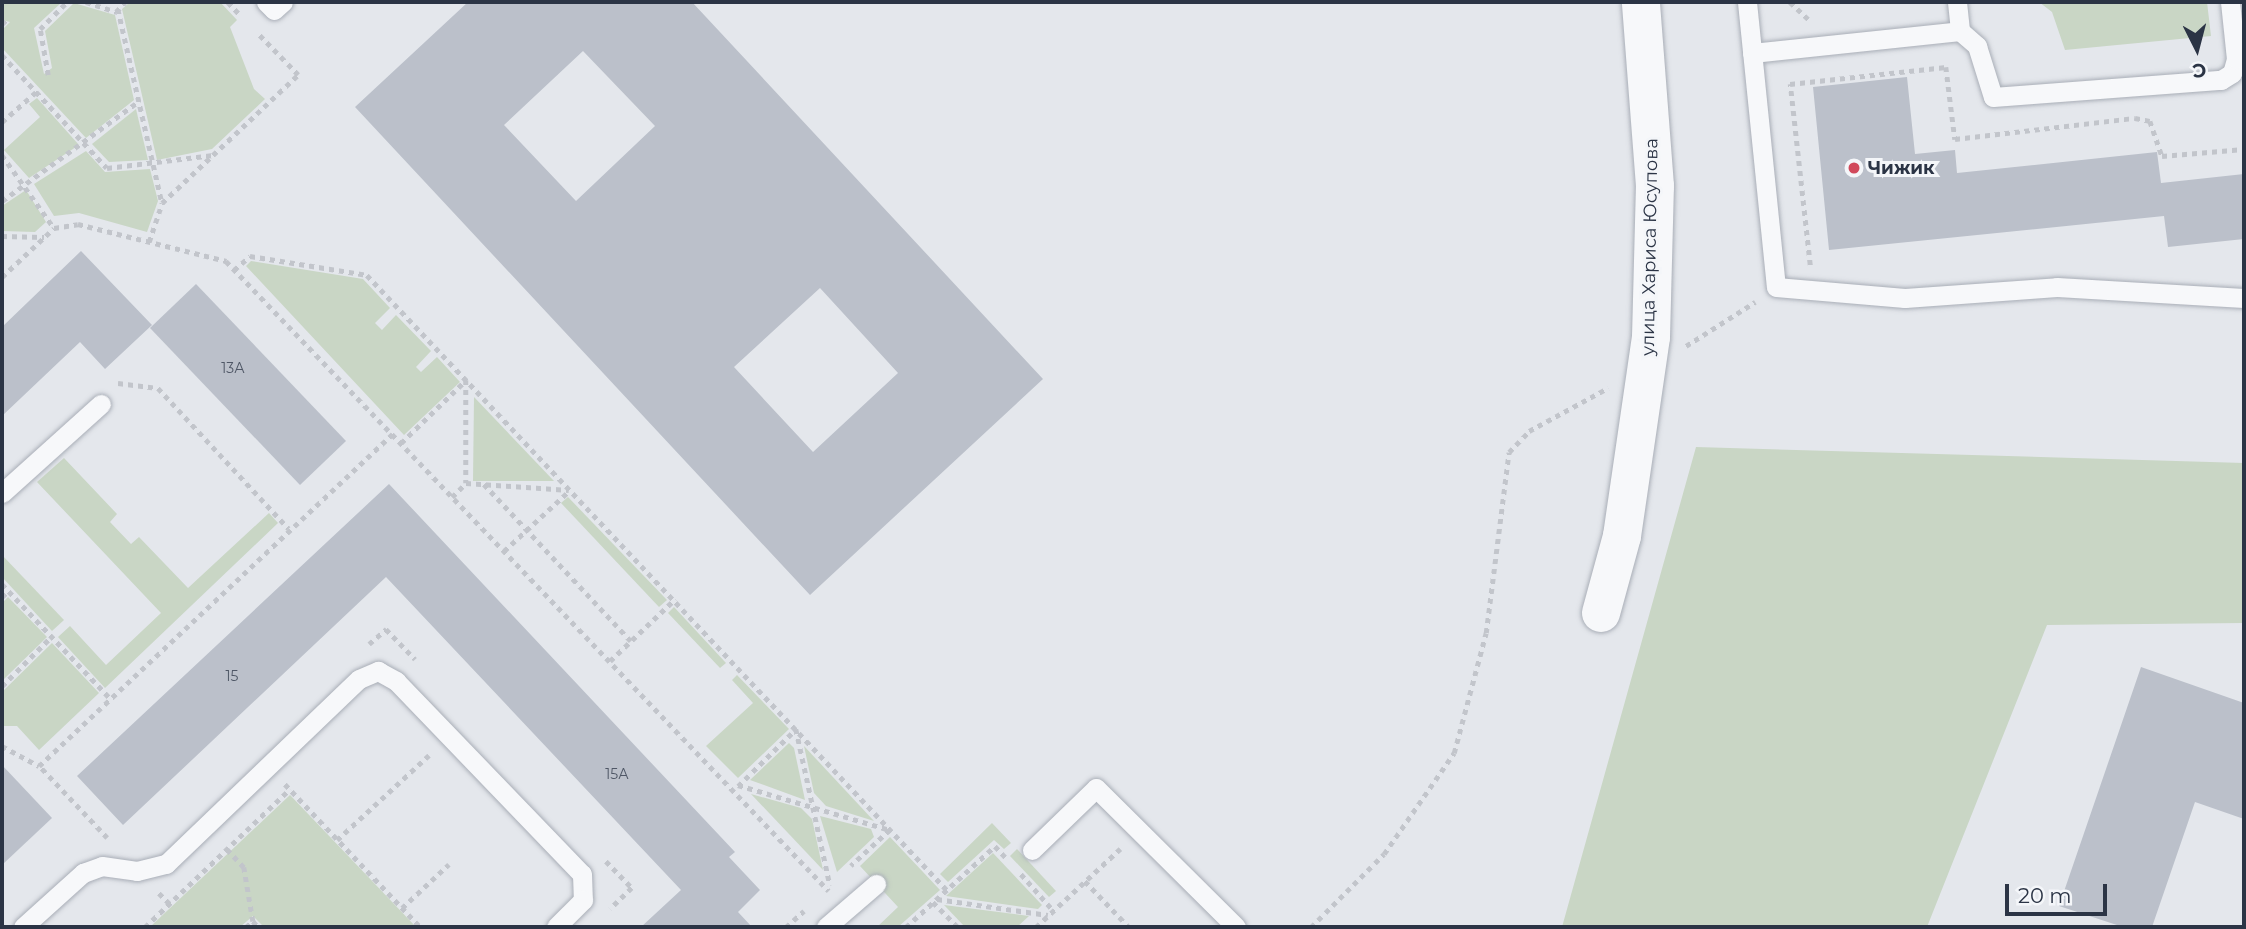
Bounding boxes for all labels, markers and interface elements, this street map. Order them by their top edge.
north arrow [2162,14,2232,84]
text: С [2191,58,2207,83]
street label: улица Хариса Юсупова [1637,138,1663,356]
place label: Чижик [1868,157,1935,179]
marker: Чижик [1846,160,1862,176]
house number: 13А [221,360,245,376]
house number: 15 [226,668,238,684]
house number: 15А [605,766,629,782]
scale bar [2008,870,2110,914]
text: 20 m [2018,883,2072,908]

